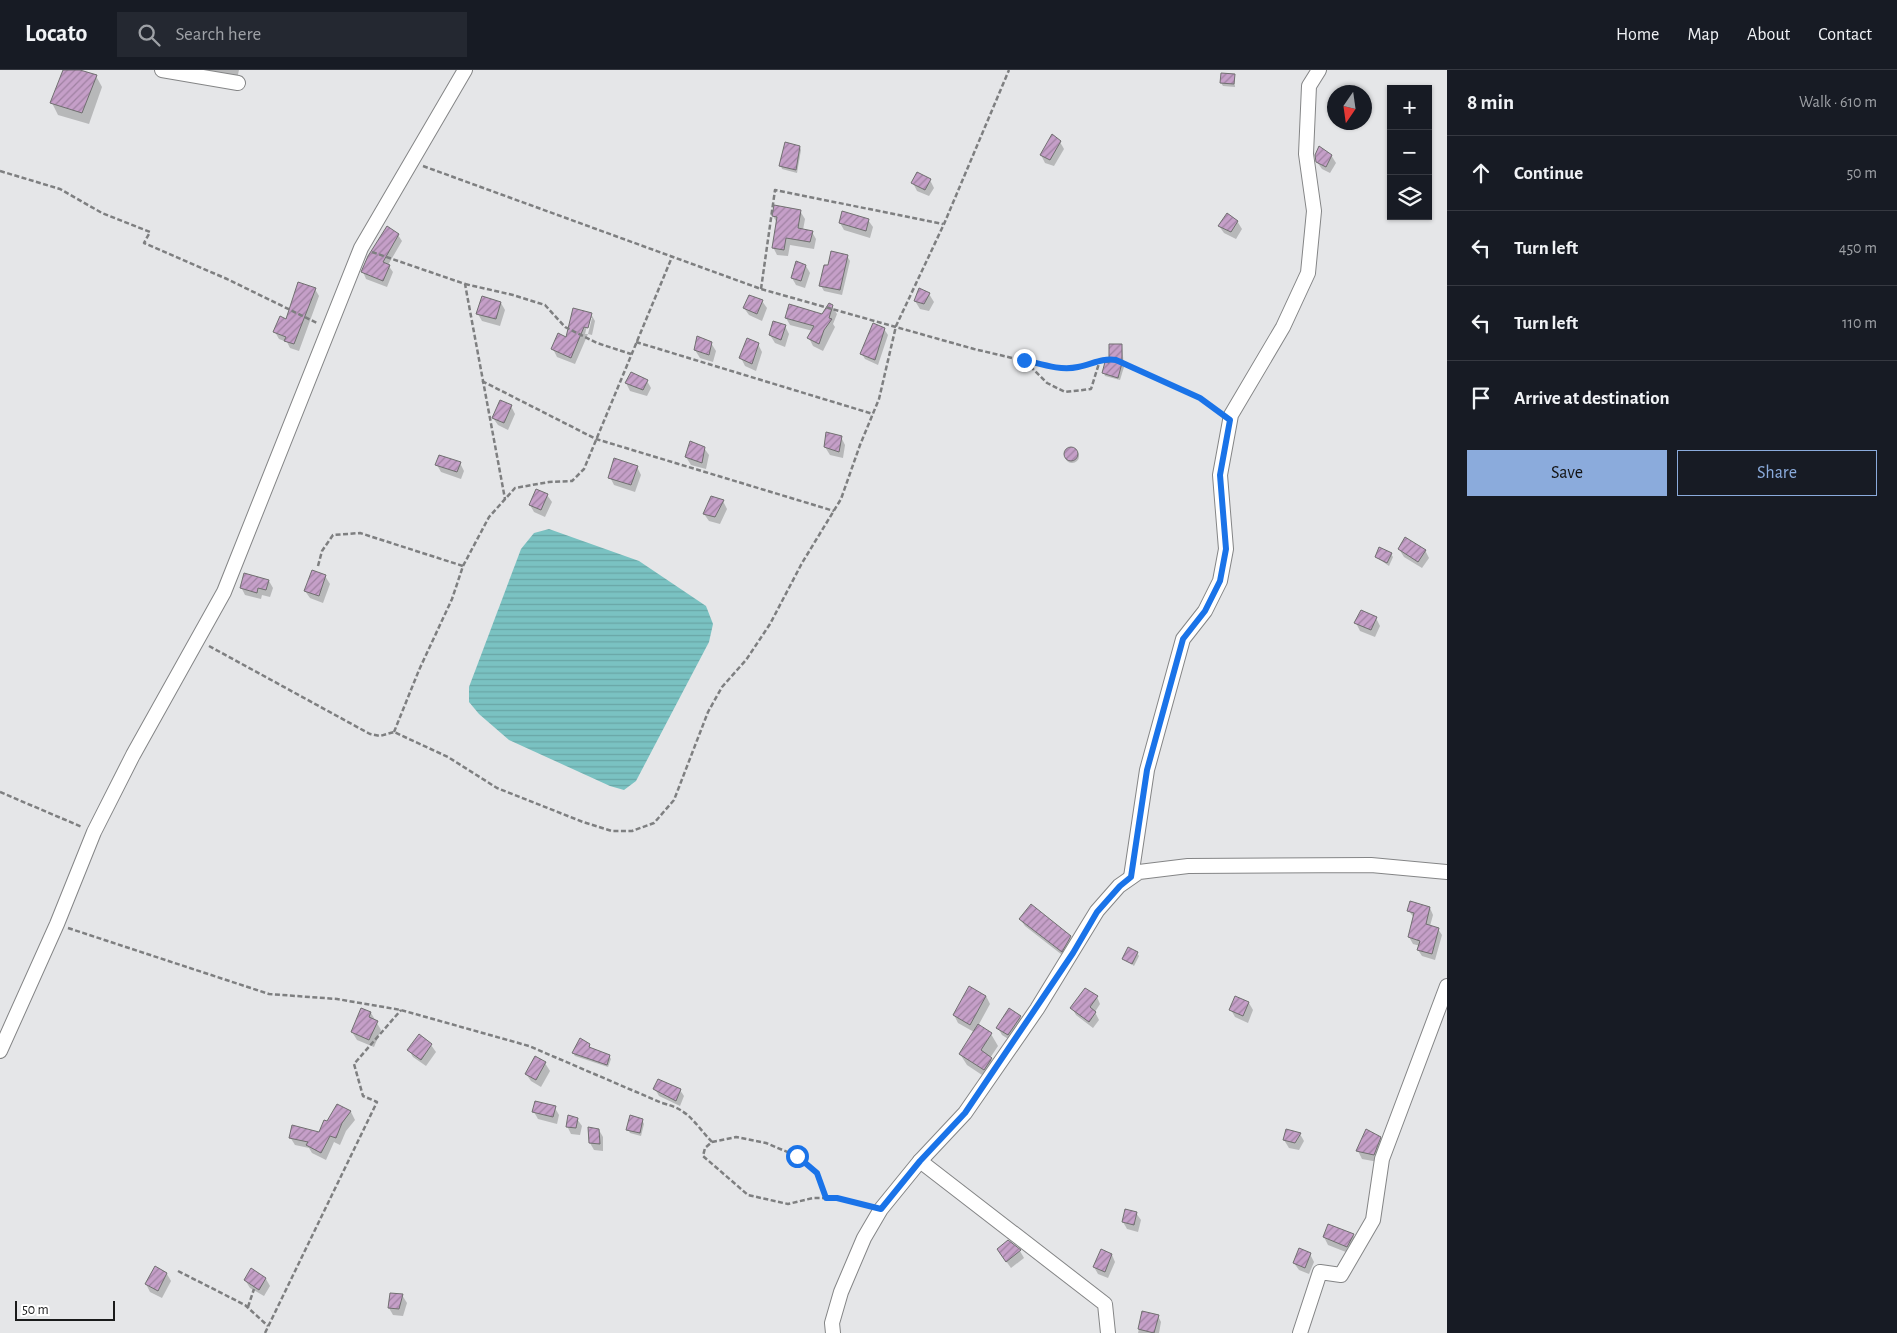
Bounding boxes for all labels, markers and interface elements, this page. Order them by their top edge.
search box [117,12,467,57]
icon: search [135,21,163,49]
text: Locato [25,22,87,46]
text: Search here [175,25,261,44]
text: Home [1616,26,1659,44]
text: Map [1687,26,1719,44]
text: About [1747,26,1790,44]
text: Contact [1818,26,1872,44]
north arrow [1327,85,1372,130]
map controls [1387,85,1432,220]
button: + [1387,85,1432,130]
text: 8 min [1467,92,1514,113]
text: Walk · 610 m [1799,94,1877,110]
button: − [1387,130,1432,175]
icon: ahead [1467,159,1495,187]
text: Continue [1514,164,1583,183]
text: 50 m [1846,165,1877,181]
button: layers [1387,175,1432,220]
icon: left [1467,234,1495,262]
text: Turn left [1514,239,1578,258]
text: 450 m [1839,240,1877,256]
icon: left [1467,309,1495,337]
text: Turn left [1514,314,1578,333]
text: 110 m [1842,315,1877,331]
route end [1013,349,1036,372]
icon: arrive [1467,384,1495,412]
text: Arrive at destination [1514,389,1670,408]
button: Save [1467,450,1667,496]
button: Share [1677,450,1877,496]
route start [786,1145,809,1168]
scale bar [15,1298,115,1321]
text: 50 m [22,1303,49,1317]

